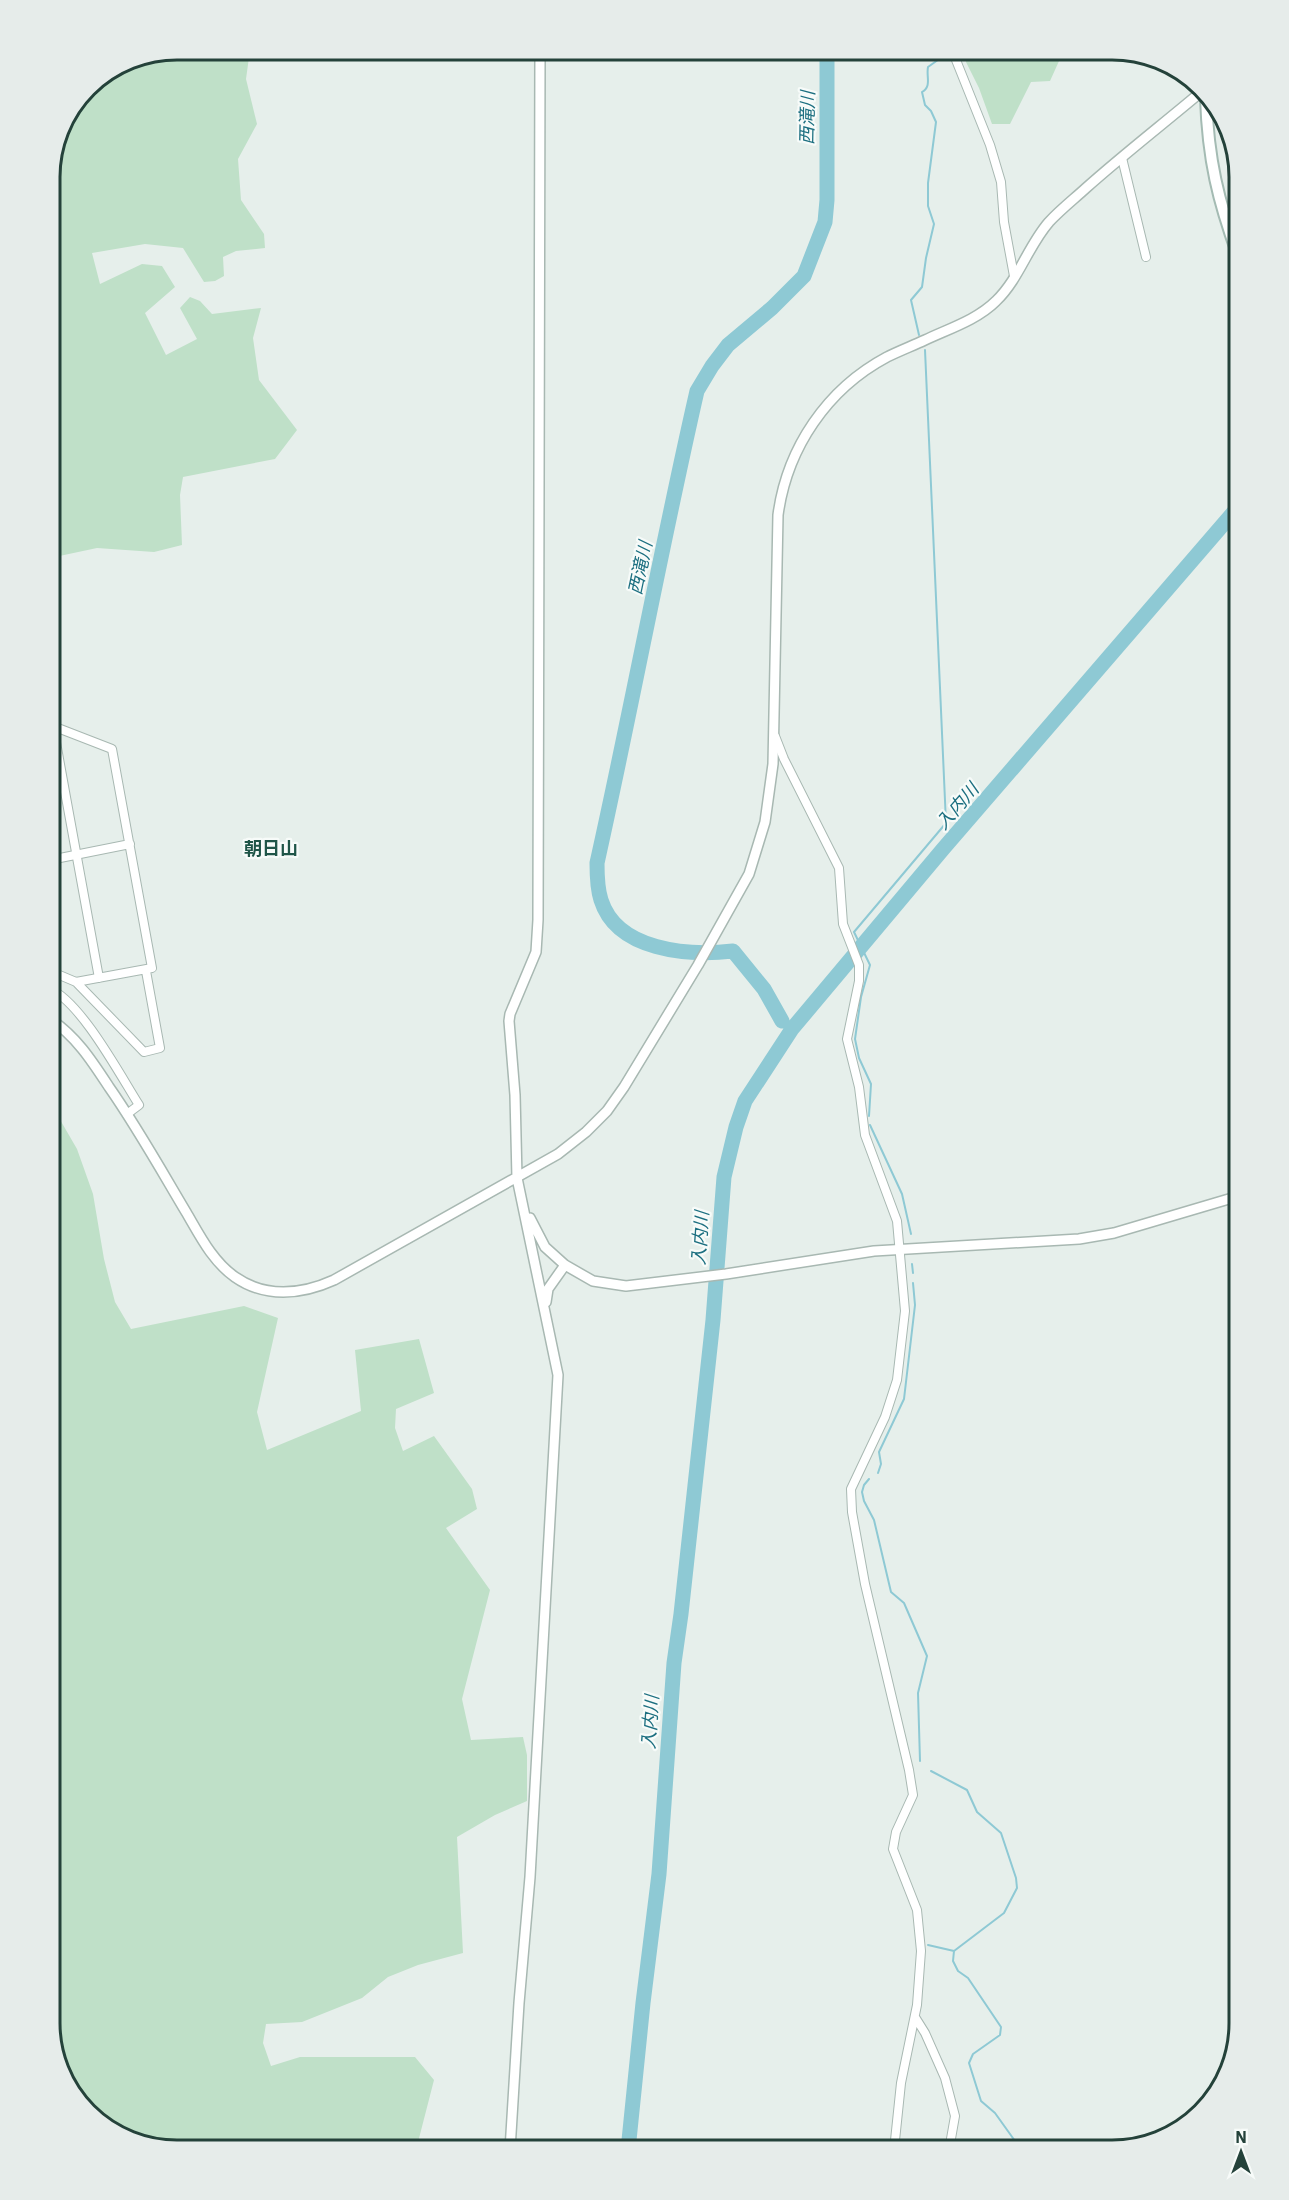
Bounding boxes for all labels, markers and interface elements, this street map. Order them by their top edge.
water label: 西滝川 [795,89,819,145]
water label: 西滝川 [623,537,657,597]
water label: 入内川 [931,777,985,834]
district label: 朝日山 [244,837,298,860]
water label: 入内川 [687,1208,713,1266]
water label: 入内川 [637,1692,663,1750]
north arrow [1211,2122,1271,2182]
text: N [1235,2127,1247,2147]

